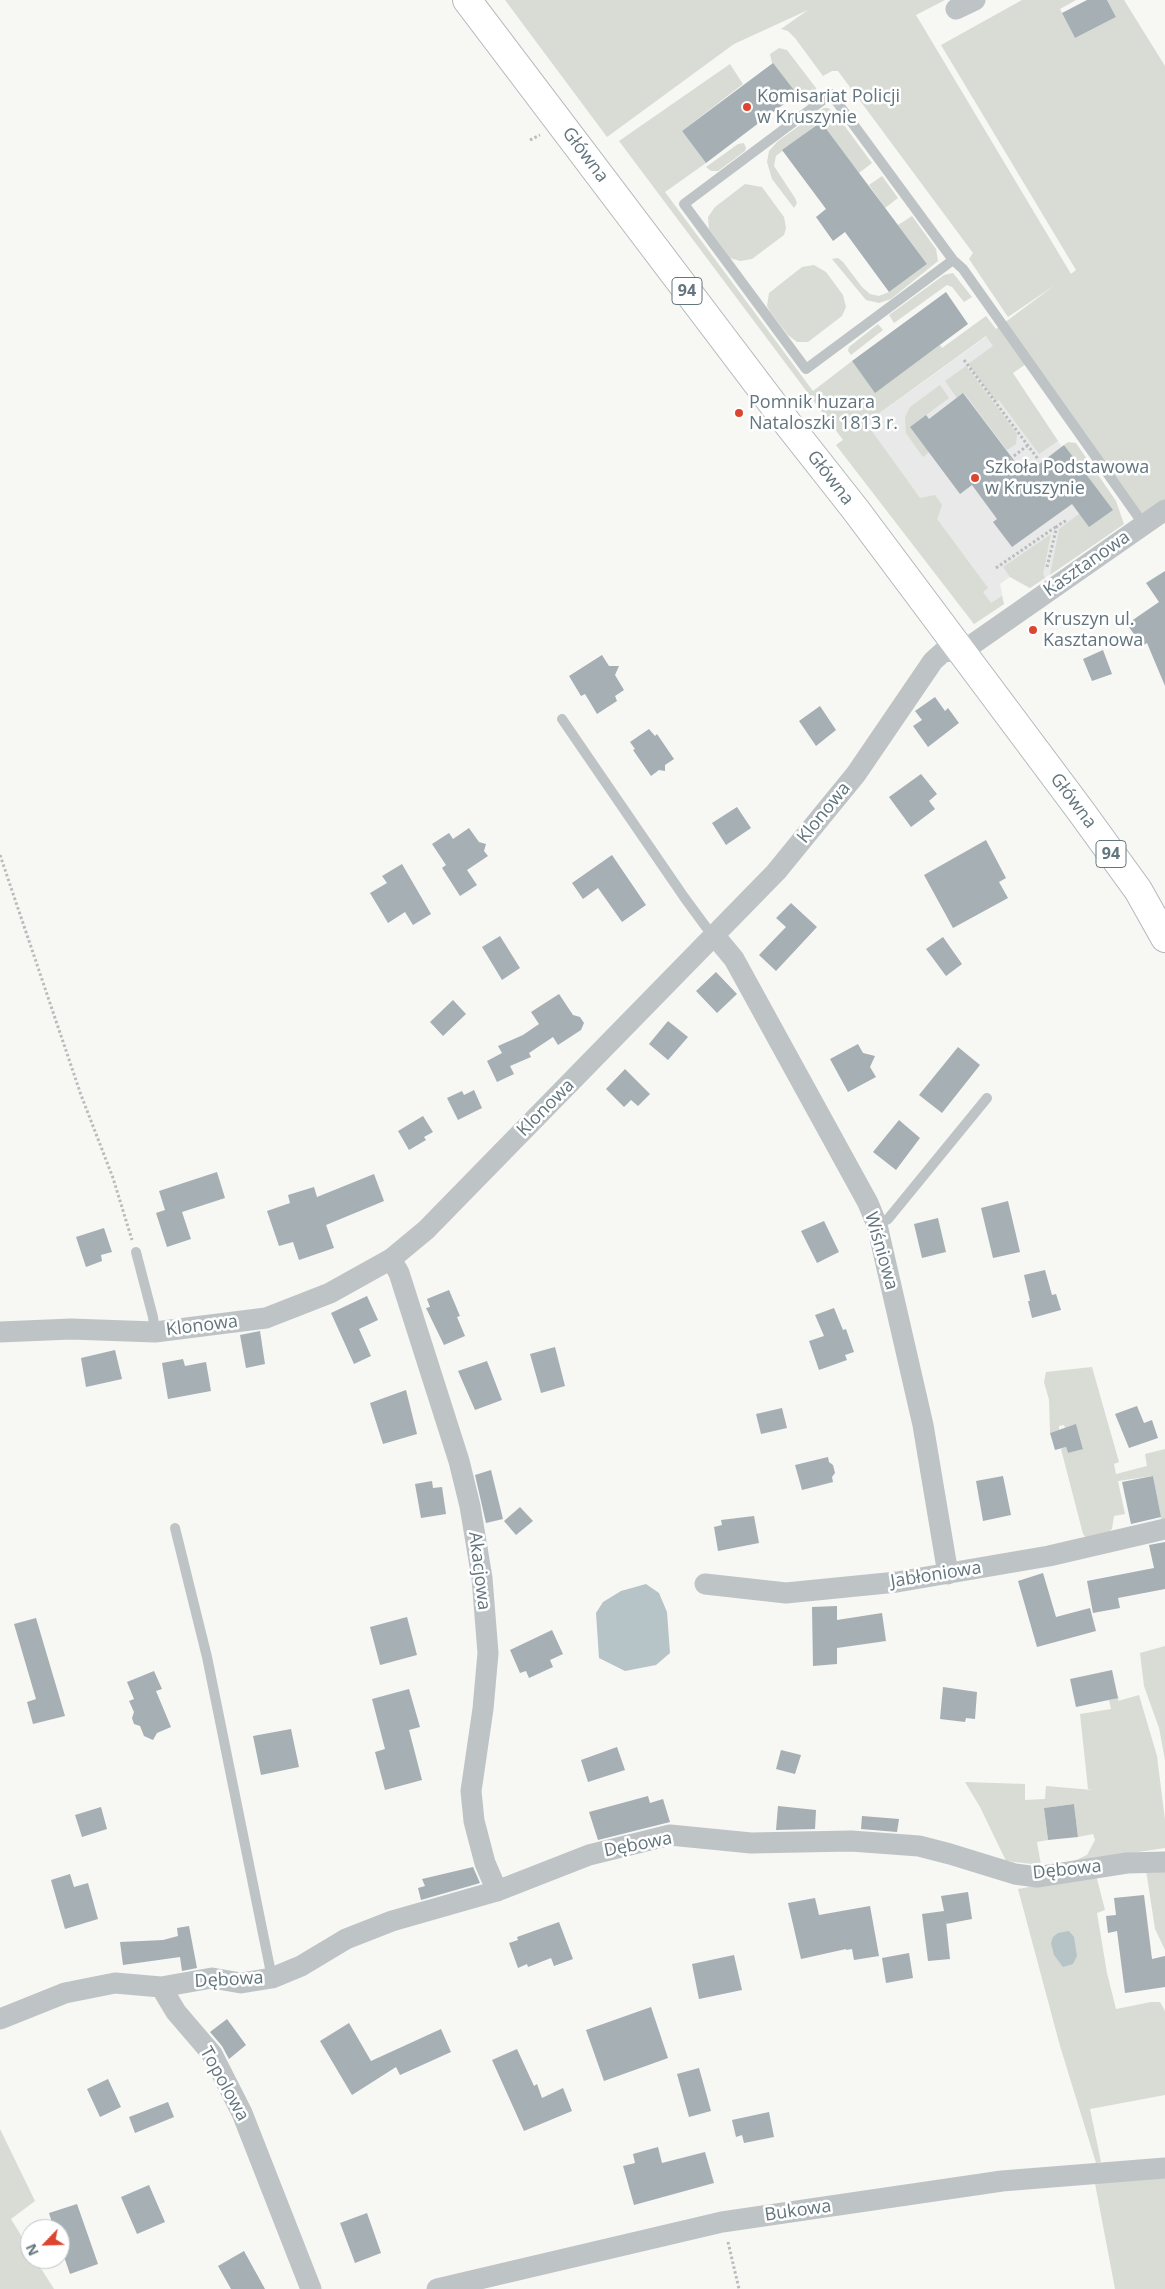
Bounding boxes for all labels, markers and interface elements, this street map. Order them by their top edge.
place label: Komisariat Policji w Kruszynie [757,86,900,128]
marker: Komisariat Policji w Kruszynie [741,101,753,113]
street label: Główna [557,123,613,187]
road number: 94 [672,278,702,304]
place label: Pomnik huzara Nataloszki 1813 r. [749,392,898,434]
marker: Pomnik huzara Nataloszki 1813 r. [733,407,745,419]
street label: Główna [802,446,858,510]
place label: Szkoła Podstawowa w Kruszynie [985,457,1149,499]
marker: Szkoła Podstawowa w Kruszynie [969,472,981,484]
street label: Kasztanowa [1040,526,1134,602]
place label: Kruszyn ul. Kasztanowa [1043,609,1143,652]
marker: Kruszyn ul. Kasztanowa [1027,624,1039,636]
street label: Główna [1045,769,1101,833]
street label: Klonowa [793,778,855,848]
road number: 94 [1096,841,1126,868]
street label: Klonowa [513,1075,579,1141]
street label: Wiśniowa [860,1210,902,1292]
street label: Klonowa [165,1311,239,1341]
street label: Akacjowa [463,1531,495,1611]
street label: Jabłoniowa [889,1557,983,1593]
street label: Dębowa [602,1828,674,1862]
street label: Dębowa [1032,1856,1102,1884]
street label: Dębowa [194,1967,264,1993]
street label: Topolowa [195,2043,253,2125]
street label: Bukowa [763,2196,833,2226]
north arrow [20,2219,70,2269]
text: N [21,2241,43,2259]

